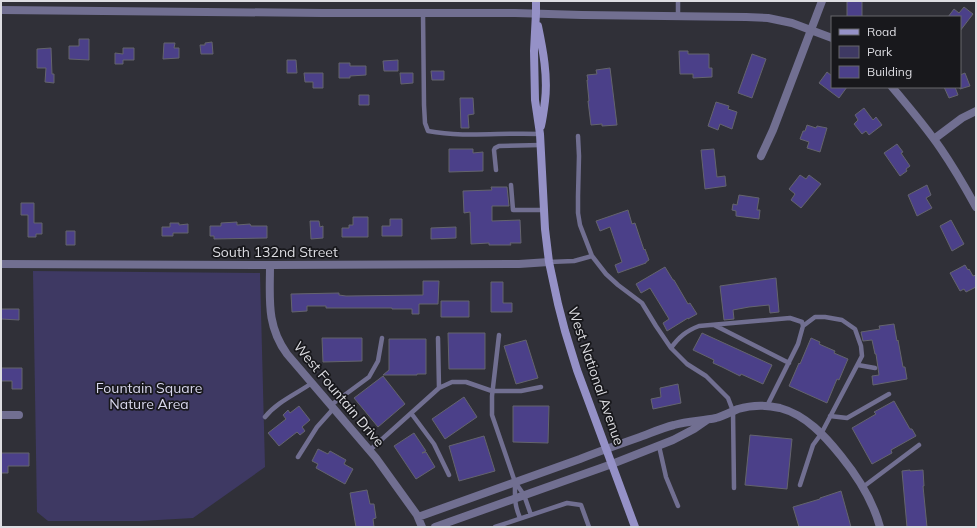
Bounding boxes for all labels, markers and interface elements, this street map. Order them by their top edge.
legend [831,16,961,88]
text: Road [867,24,896,39]
text: Park [867,44,893,59]
text: Building [867,64,912,79]
street label: South 132nd Street [212,243,338,261]
street label: West National Avenue [564,304,628,448]
street label: West Fountain Drive [290,338,388,450]
park label: Fountain Square Nature Area [96,379,202,413]

